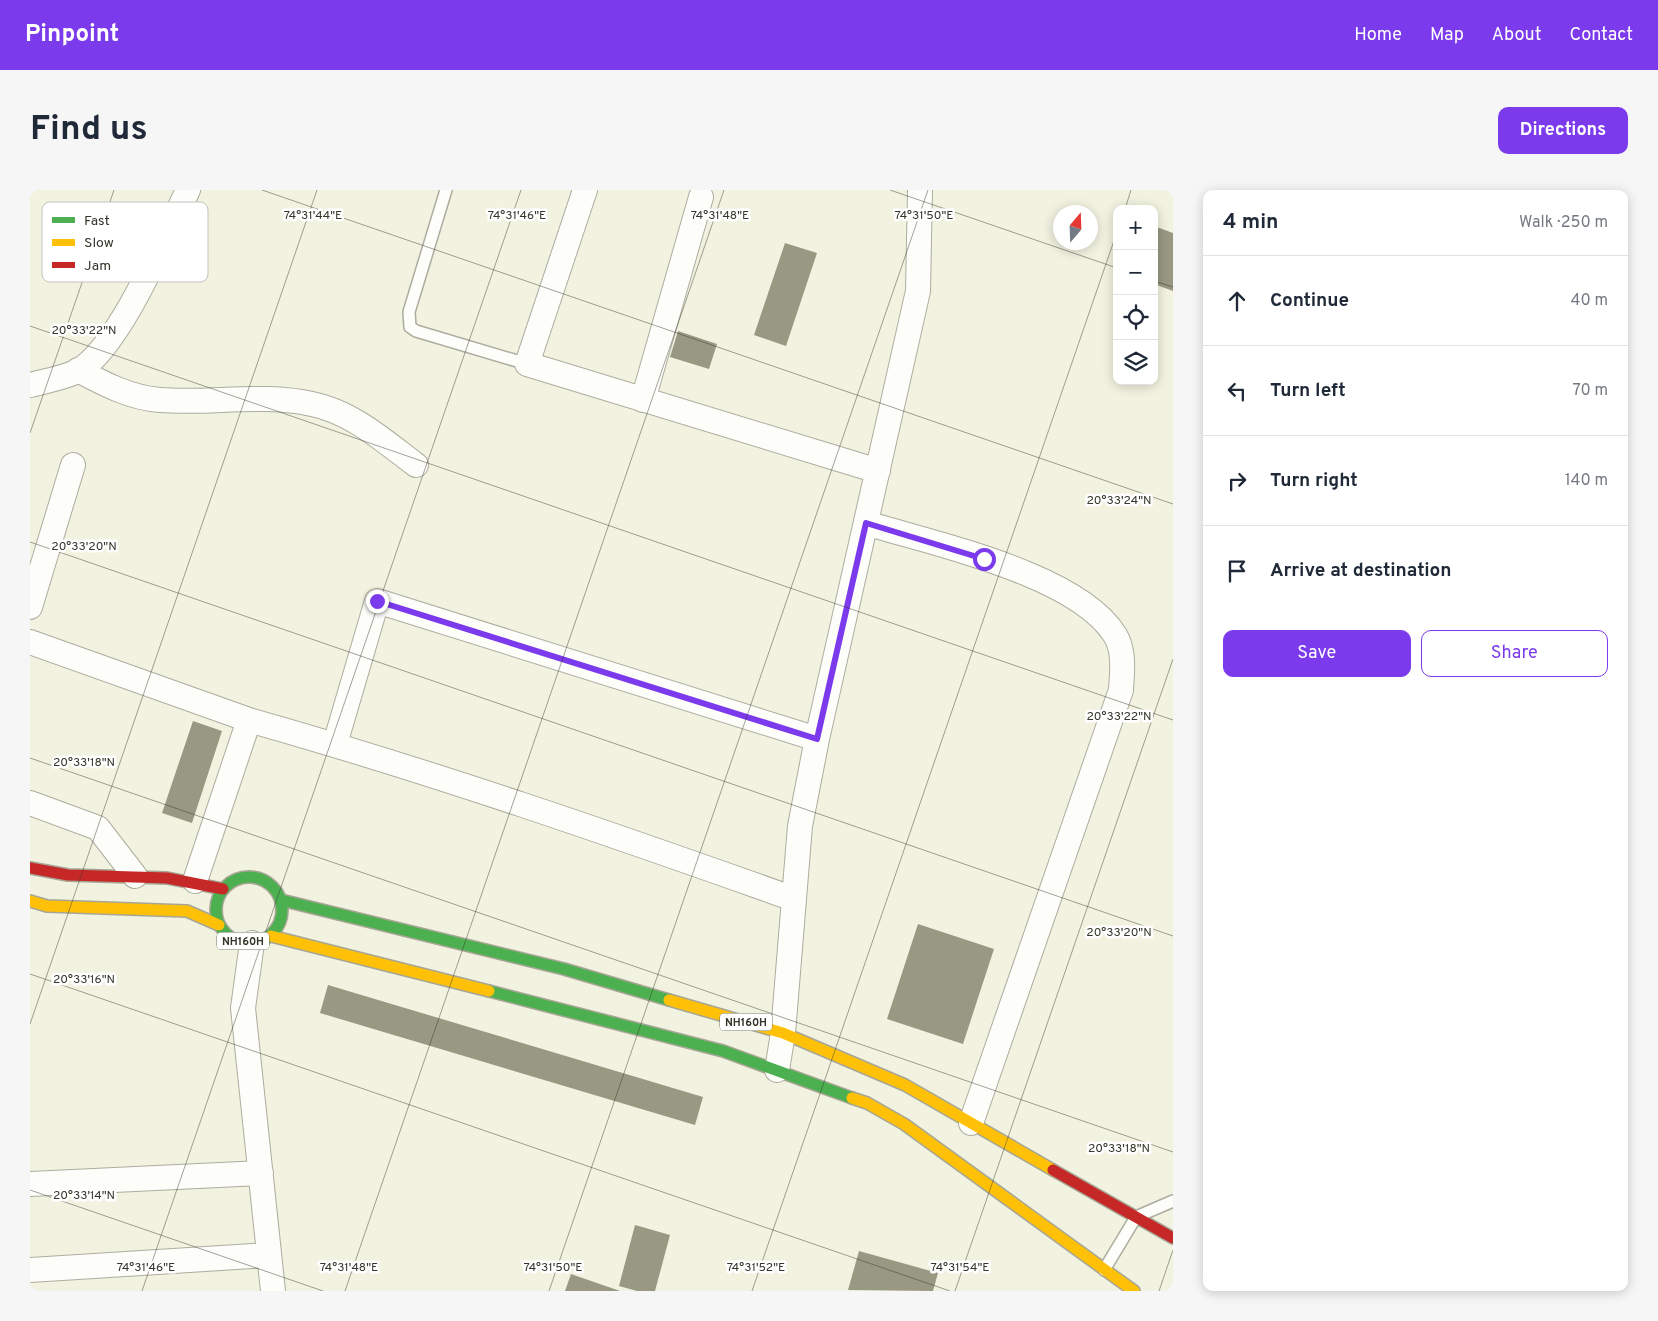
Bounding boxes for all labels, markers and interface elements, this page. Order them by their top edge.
text: Pinpoint [25,20,119,50]
text: Home [1354,24,1402,47]
text: Map [1430,24,1464,47]
text: About [1492,24,1541,47]
text: Contact [1569,24,1633,47]
button: Directions [1498,107,1628,154]
text: Find us [30,108,148,152]
legend [42,202,208,282]
north arrow [1053,205,1098,250]
map controls [1113,205,1158,385]
button: + [1113,205,1158,250]
text: 74°31'44"E [284,208,342,224]
text: 74°31'46"E [488,208,546,224]
text: 74°31'48"E [691,208,749,224]
text: 74°31'50"E [895,208,953,224]
text: 4 min [1223,209,1279,236]
text: Fast [84,213,110,230]
text: Walk · 250 m [1519,213,1608,233]
text: Slow [84,235,114,252]
button: − [1113,250,1158,295]
text: Jam [84,258,111,275]
icon: ahead [1223,287,1251,315]
text: Continue [1270,289,1349,313]
text: 40 m [1570,291,1608,311]
button: locate [1113,295,1158,340]
text: 20°33'22"N [52,323,117,339]
button: layers [1113,340,1158,385]
icon: left [1223,377,1251,405]
text: Turn left [1270,379,1346,403]
text: 70 m [1573,381,1608,401]
icon: right [1223,467,1251,495]
text: Turn right [1270,469,1358,493]
text: 140 m [1565,471,1608,491]
text: 20°33'24"N [1087,493,1151,509]
text: 20°33'20"N [51,539,117,555]
route start [973,548,996,571]
icon: arrive [1223,557,1251,585]
text: Arrive at destination [1270,559,1451,583]
route end [366,590,389,613]
button: Save [1223,630,1411,677]
button: Share [1421,630,1608,677]
text: 20°33'22"N [1087,709,1152,725]
text: 20°33'18"N [53,755,115,771]
text: 20°33'20"N [1086,925,1152,941]
road number: NH160H [217,932,269,949]
text: 20°33'16"N [53,972,115,988]
road number: NH160H [720,1014,772,1030]
text: 20°33'18"N [1088,1141,1150,1157]
text: 20°33'14"N [53,1188,115,1204]
text: 74°31'46"E [117,1260,175,1276]
text: 74°31'48"E [320,1260,378,1276]
text: 74°31'50"E [524,1260,582,1276]
text: 74°31'52"E [727,1260,785,1276]
text: 74°31'54"E [931,1260,989,1276]

